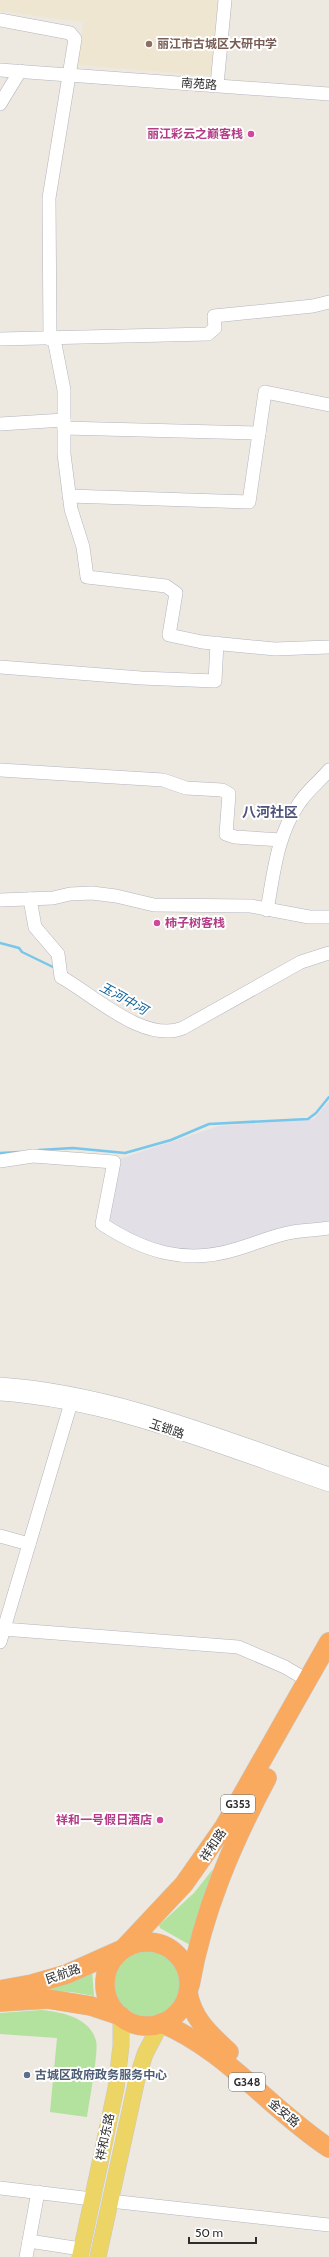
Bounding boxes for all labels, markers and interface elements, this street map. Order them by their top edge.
place label: 丽江市古城区大研中学 [157,36,277,51]
marker: 丽江市古城区大研中学 [144,39,154,49]
street label: 南苑路 [181,75,218,92]
place label: 丽江彩云之巅客栈 [147,126,243,141]
marker: 丽江彩云之巅客栈 [246,129,256,139]
district label: 八河社区 [242,803,298,821]
place label: 柿子树客栈 [165,915,225,930]
marker: 柿子树客栈 [152,918,162,928]
water label: 玉河中河 [97,978,153,1019]
street label: 玉锁路 [148,1416,187,1441]
road number: G353 [221,1795,255,1813]
place label: 祥和一号假日酒店 [56,1812,152,1827]
marker: 祥和一号假日酒店 [155,1815,165,1825]
street label: 祥和路 [196,1826,229,1864]
street label: 民航路 [43,1961,82,1986]
place label: 古城区政府政务服务中心 [35,2067,167,2082]
marker: 古城区政府政务服务中心 [22,2070,32,2080]
road number: G348 [229,2073,265,2091]
street label: 金安路 [266,2095,303,2130]
street label: 祥和东路 [92,2112,117,2162]
scale bar [189,2219,256,2245]
text: 50 m [195,2225,223,2240]

